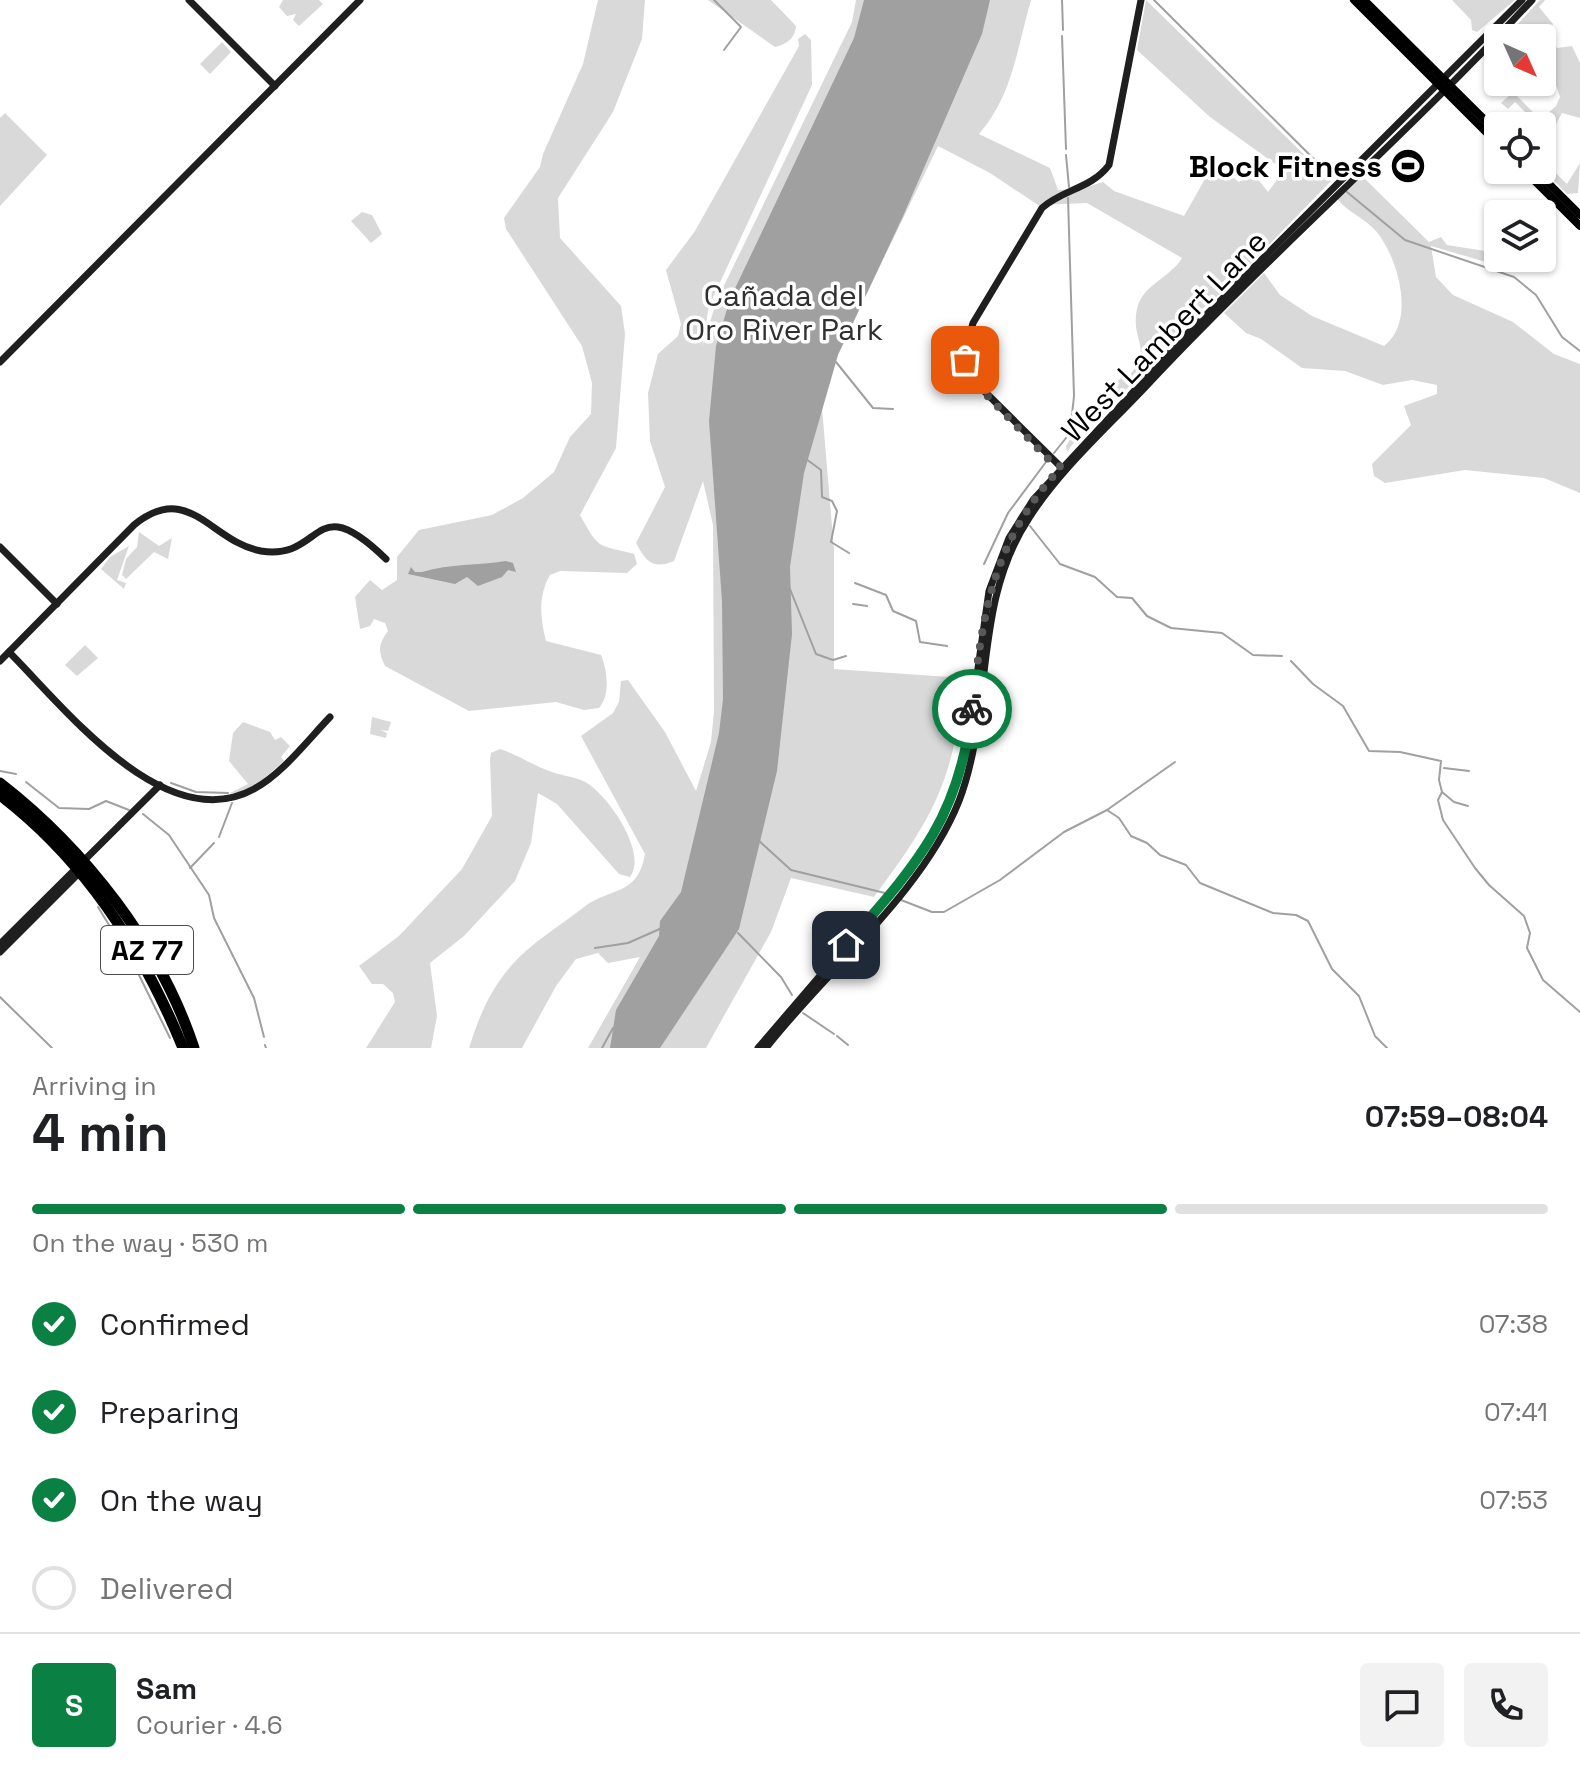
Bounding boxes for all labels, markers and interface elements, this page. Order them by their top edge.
north arrow [1484,24,1556,96]
map controls [1484,24,1556,272]
button: locate [1484,112,1556,184]
place label: Block Fitness [1189,147,1382,186]
sports icon: Block Fitness [1389,147,1427,185]
button: layers [1484,200,1556,272]
street label: West Lambert Lane [1053,222,1275,450]
park label: Cañada del Oro River Park [685,276,883,349]
pin [931,326,999,394]
icon: bag [943,338,987,382]
courier [932,669,1012,749]
icon: bike [950,687,994,731]
pin [812,911,880,979]
icon: home [824,923,868,967]
road number: AZ 77 [101,926,193,974]
text: Arriving in [32,1069,156,1103]
text: 07:59–08:04 [1365,1097,1548,1136]
text: 4 min [32,1100,169,1166]
text: On the way · 530 m [32,1226,268,1260]
icon: check [32,1302,76,1346]
text: Confirmed [100,1305,250,1344]
text: 07:38 [1479,1307,1548,1341]
icon: check [32,1390,76,1434]
text: Preparing [100,1393,239,1432]
text: 07:41 [1484,1395,1548,1429]
icon: check [32,1478,76,1522]
text: On the way [100,1481,263,1520]
text: 07:53 [1479,1483,1548,1517]
text: Delivered [100,1569,234,1608]
button: chat [1360,1663,1444,1747]
button: phone [1464,1663,1548,1747]
text: Sam [136,1669,197,1708]
text: S [65,1686,83,1725]
text: Courier · 4.6 [136,1708,283,1742]

